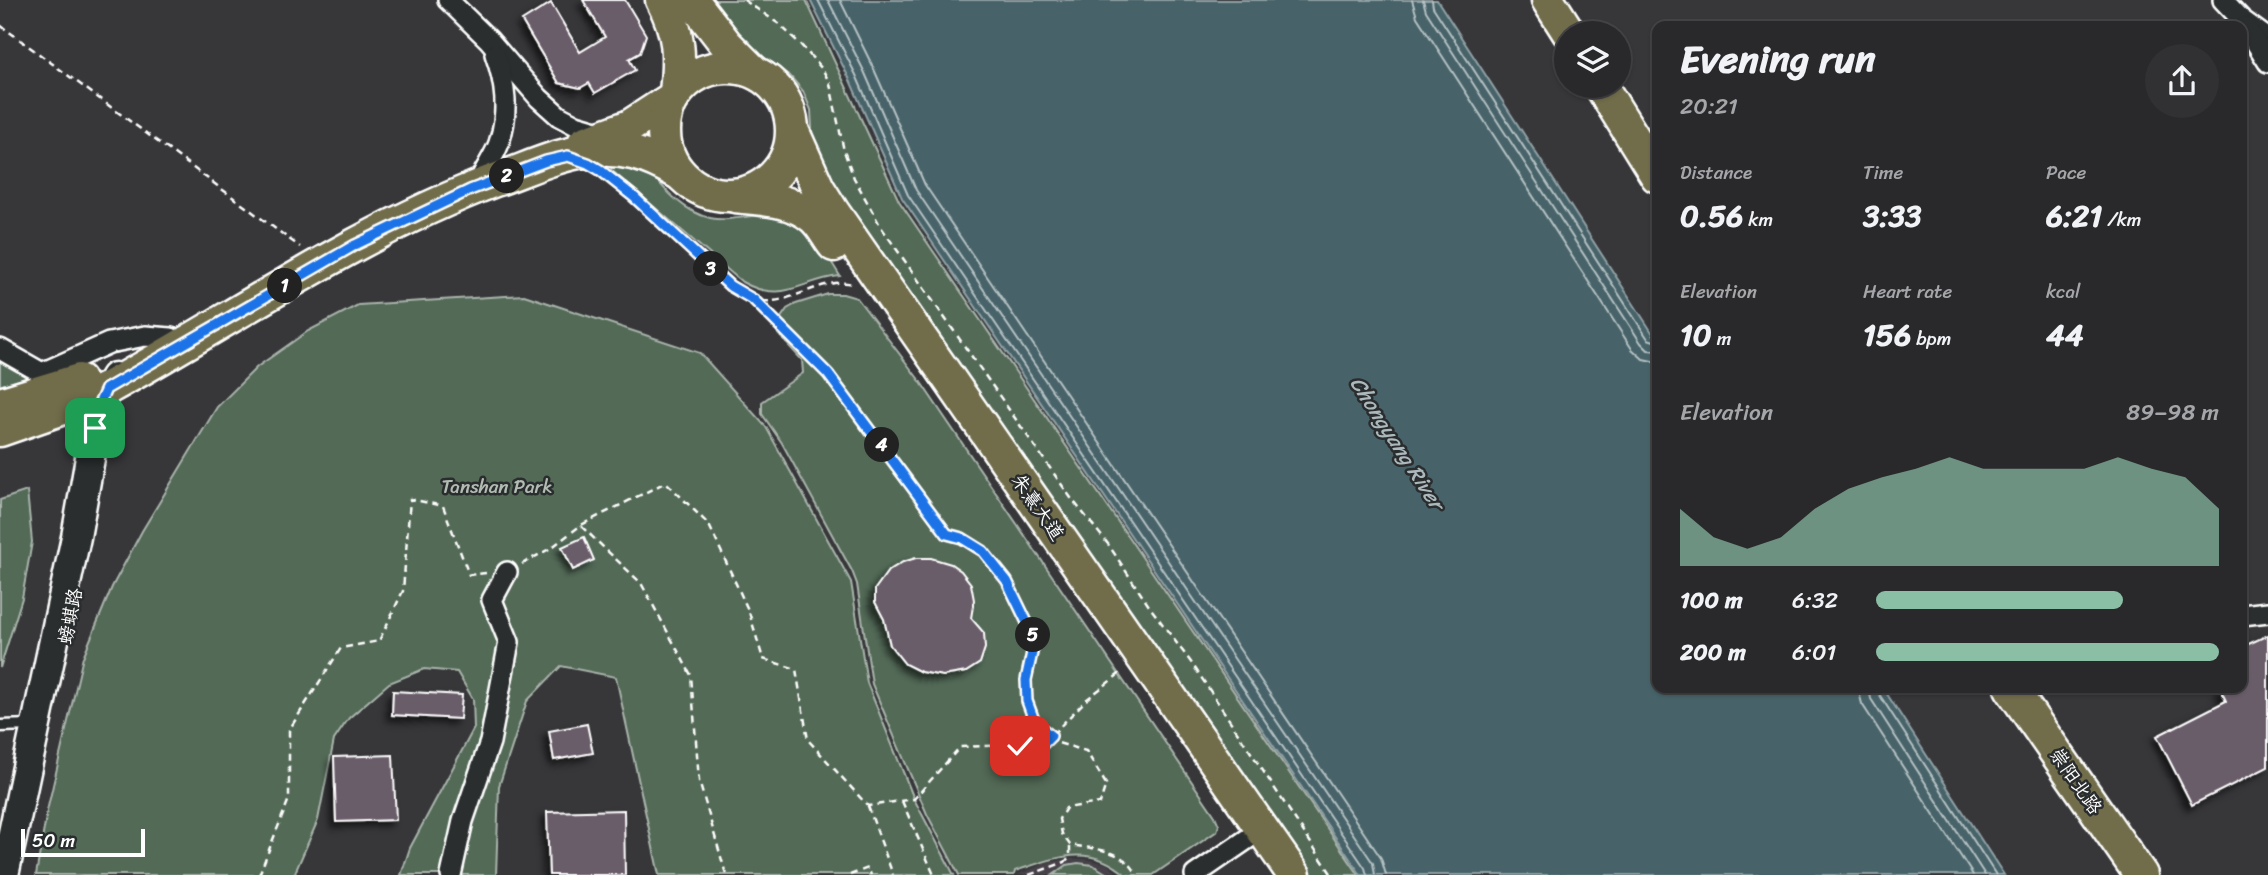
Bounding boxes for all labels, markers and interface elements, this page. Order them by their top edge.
map controls [1554,21,1631,98]
button: layers [1554,21,1631,98]
text: Evening run [1680,26,1876,93]
button: share [2145,44,2219,118]
text: 20:21 [1680,86,1738,127]
text: Distance [1680,156,1752,189]
text: Time [1863,156,1903,189]
text: Pace [2046,156,2086,189]
pin: 2 [490,158,524,194]
text: 2 [501,159,512,192]
text: 0.56 [1680,189,1743,243]
text: 3:33 [1863,189,1921,243]
text: 6:21 [2046,189,2102,243]
text: km [1743,203,1773,236]
text: /km [2102,203,2141,236]
pin: 3 [694,252,728,286]
text: 3 [705,252,716,285]
pin: 1 [268,268,302,304]
text: 1 [280,269,289,302]
text: Elevation [1680,275,1757,308]
text: Heart rate [1863,275,1952,308]
text: kcal [2046,275,2081,308]
text: 10 [1680,308,1712,362]
text: 156 [1863,308,1911,362]
text: 44 [2046,308,2084,362]
text: m [1712,322,1731,355]
text: bpm [1911,322,1951,355]
water label: Chongyang River [1339,368,1457,521]
text: Elevation [1680,392,1773,433]
text: 89–98 m [2126,392,2219,433]
pin [65,398,125,458]
icon: arrive [76,409,114,447]
pin: 4 [864,428,900,462]
text: 4 [876,428,887,461]
street label: 朱熹大道 [1003,466,1073,548]
park label: Tanshan Park [442,470,553,503]
text: 100 m [1680,580,1743,621]
text: 6:32 [1792,580,1838,621]
street label: 螃蜞路 [48,585,92,647]
pin: 5 [1016,618,1050,652]
text: 5 [1027,618,1038,651]
text: 200 m [1680,632,1746,673]
text: 6:01 [1792,632,1836,673]
pin [990,716,1050,776]
icon: check [1001,727,1039,765]
street label: 崇阳北路 [2041,740,2111,822]
text: 50 m [32,824,75,857]
scale bar [21,826,145,858]

